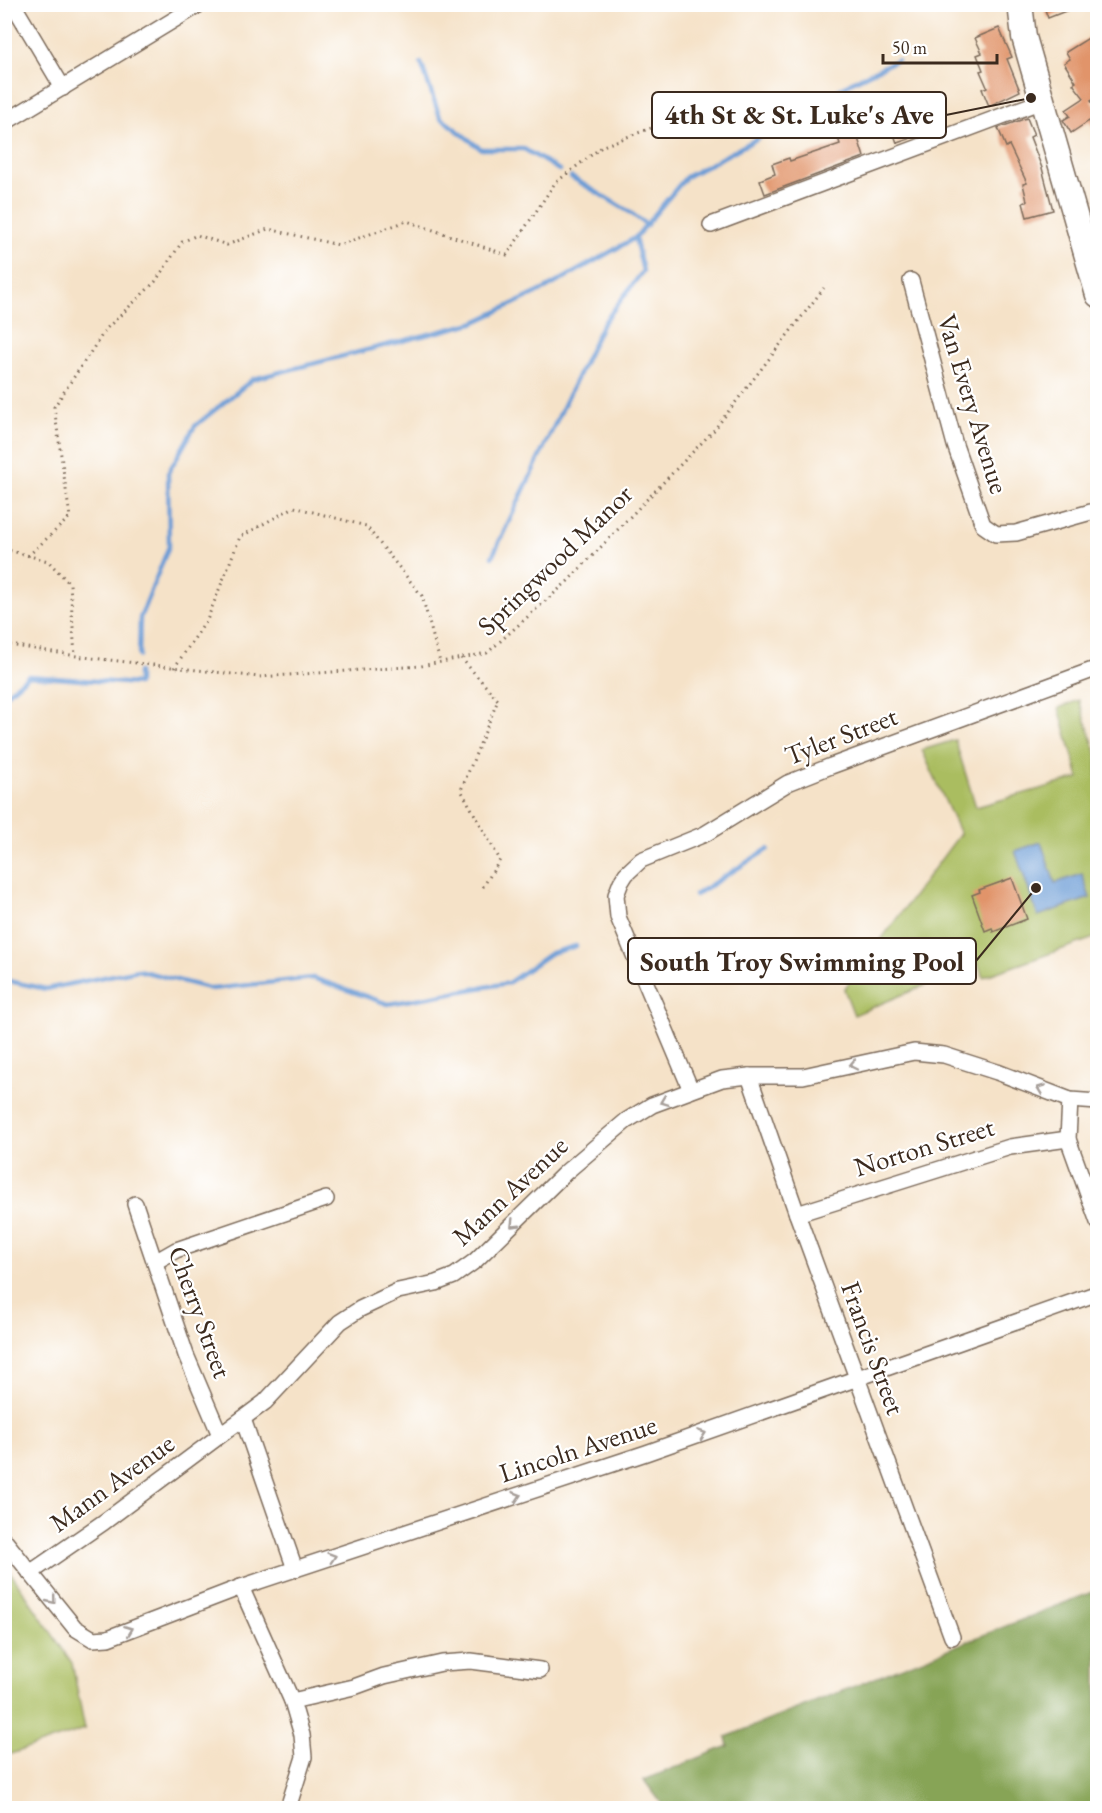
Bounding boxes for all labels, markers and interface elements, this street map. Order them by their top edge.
scale bar [883,27,997,65]
text: 50 m [892,36,927,59]
callout: 4th St & St. Luke's Ave [652,92,946,138]
text: 4th St & St. Luke's Ave [664,96,934,132]
street label: Van Every Avenue [930,310,1017,498]
street label: Springwood Manor [469,477,640,643]
street label: Tyler Street [779,698,903,773]
callout: South Troy Swimming Pool [628,938,976,984]
text: South Troy Swimming Pool [640,943,964,979]
one-way arrow [849,1058,859,1071]
one-way arrow [1036,1084,1047,1096]
one-way arrow [659,1094,670,1106]
street label: Norton Street [850,1108,999,1184]
street label: Mann Avenue [444,1128,575,1253]
one-way arrow [511,1217,522,1228]
street label: Cherry Street [160,1241,241,1383]
street label: Francis Street [833,1277,914,1420]
street label: Lincoln Avenue [495,1407,661,1490]
street label: Mann Avenue [42,1426,181,1540]
one-way arrow [696,1428,707,1441]
one-way arrow [511,1491,522,1503]
one-way arrow [326,1552,337,1564]
one-way arrow [45,1594,56,1605]
one-way arrow [122,1625,133,1637]

